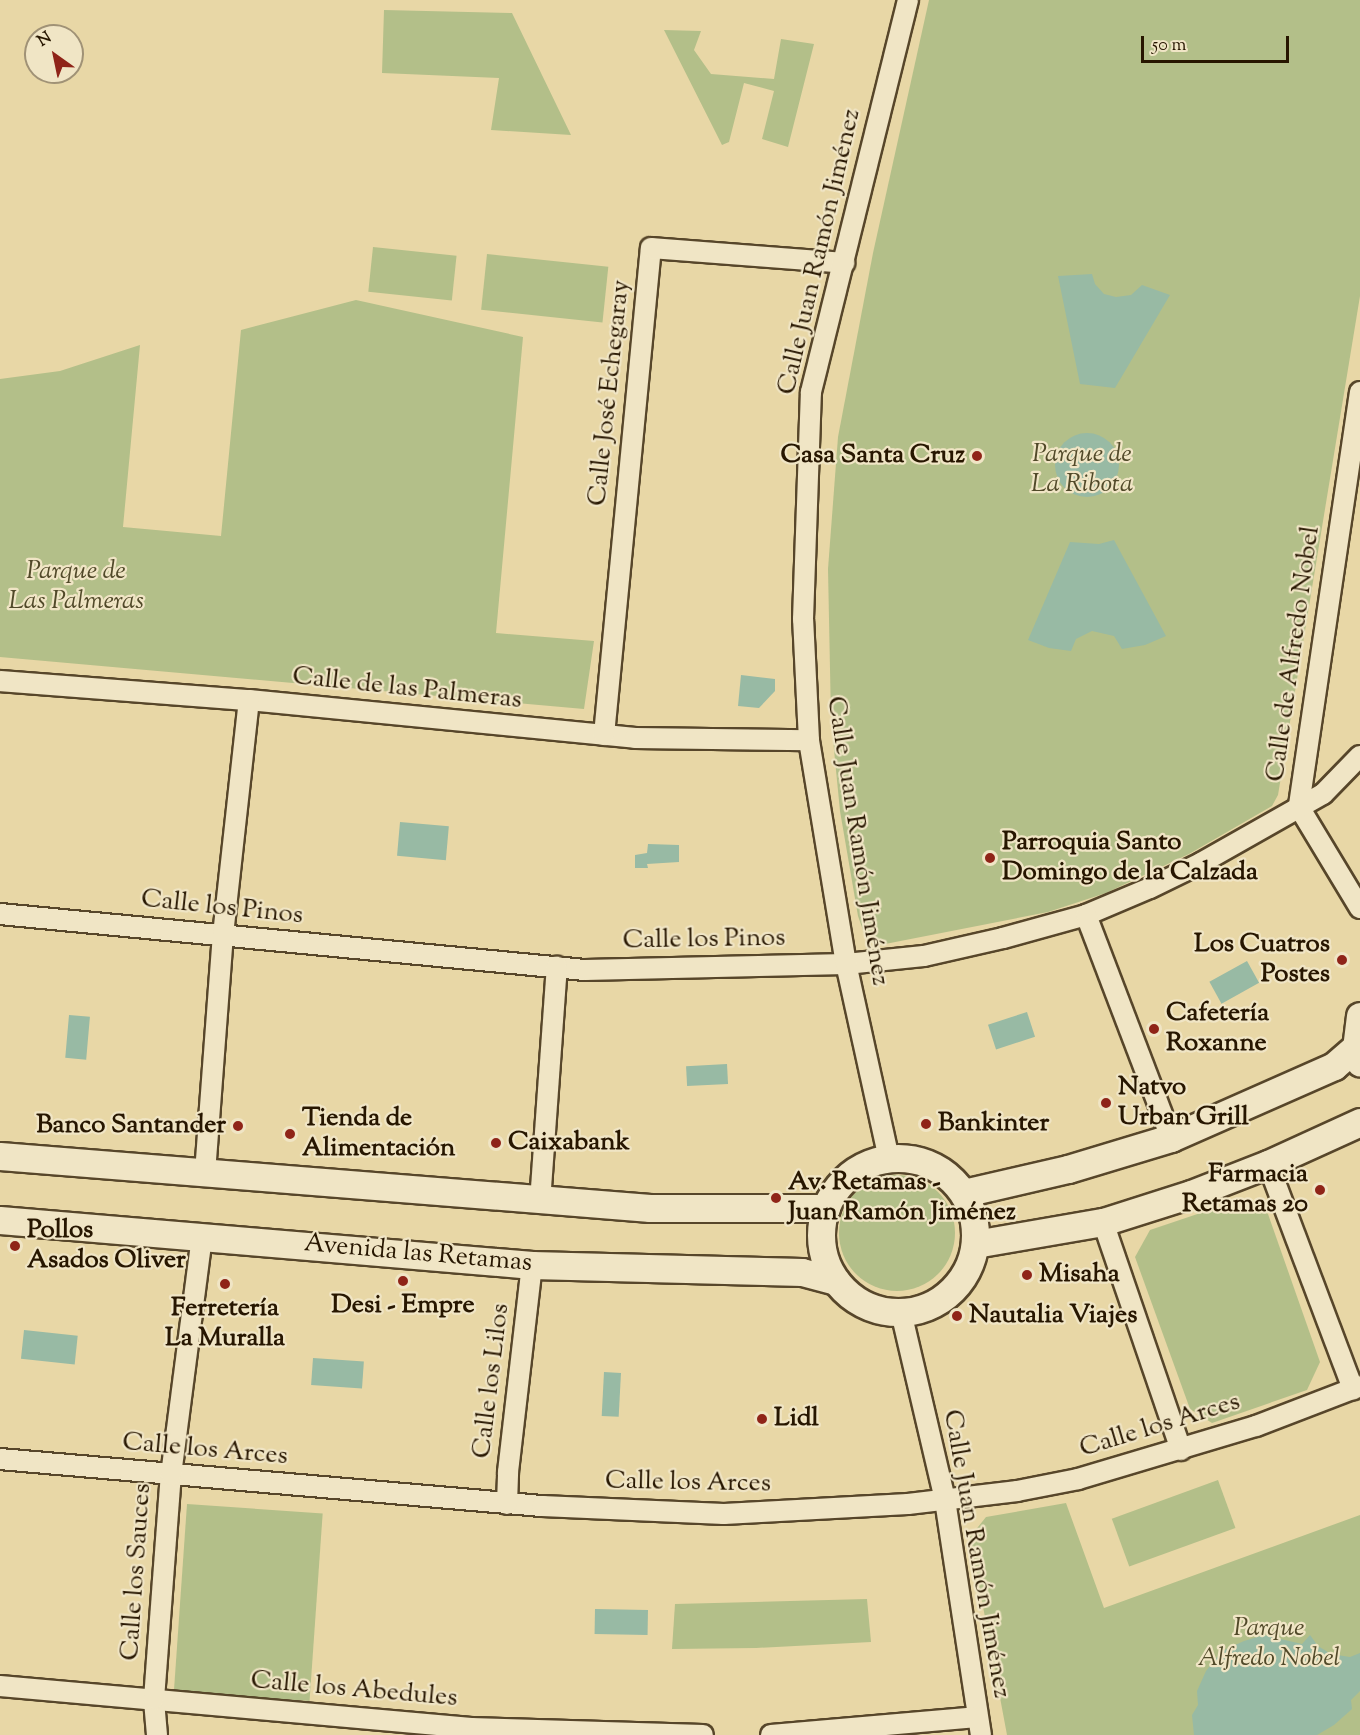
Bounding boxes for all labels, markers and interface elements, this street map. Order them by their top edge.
north arrow [24,24,84,84]
scale bar [1144,24,1292,62]
text: N [33,27,57,53]
text: 50 m [1152,33,1186,59]
street label: Calle Juan Ramón Jiménez [772,106,868,398]
street label: Calle José Echegaray [583,278,637,508]
park label: Parque de La Ribota [1031,439,1133,500]
place label: Casa Santa Cruz [781,440,965,472]
marker: Casa Santa Cruz [970,449,984,463]
street label: Calle de Alfredo Nobel [1261,524,1327,784]
park label: Parque de Las Palmeras [8,556,144,618]
street label: Calle de las Palmeras [291,661,523,717]
street label: Calle Juan Ramón Jiménez [819,694,895,988]
place label: Parroquia Santo Domingo de la Calzada [1002,827,1258,888]
marker: Parroquia Santo Domingo de la Calzada [983,851,997,865]
street label: Calle los Pinos [139,884,305,932]
street label: Calle los Pinos [622,923,786,957]
place label: Los Cuatros Postes [1194,929,1330,990]
marker: Los Cuatros Postes [1335,953,1349,967]
place label: Cafetería Roxanne [1166,998,1269,1060]
marker: Cafetería Roxanne [1147,1022,1161,1036]
place label: Natvo Urban Grill [1118,1072,1249,1134]
marker: Natvo Urban Grill [1099,1096,1113,1110]
place label: Tienda de Alimentación [302,1103,455,1164]
place label: Bankinter [938,1108,1049,1140]
place label: Banco Santander [36,1110,226,1142]
marker: Bankinter [919,1117,933,1131]
marker: Banco Santander [231,1119,245,1133]
marker: Tienda de Alimentación [283,1127,297,1141]
place label: Caixabank [508,1127,630,1159]
marker: Caixabank [489,1136,503,1150]
place label: Farmacia Retamas 20 [1182,1159,1308,1220]
place label: Av. Retamas - Juan Ramón Jiménez [788,1167,1016,1228]
marker: Farmacia Retamas 20 [1313,1183,1327,1197]
marker: Av. Retamas - Juan Ramón Jiménez [769,1191,783,1205]
place label: Pollos Asados Oliver [27,1215,186,1276]
street label: Avenida las Retamas [303,1228,533,1280]
marker: Pollos Asados Oliver [8,1239,22,1253]
place label: Misaha [1039,1259,1120,1291]
marker: Misaha [1020,1268,1034,1282]
marker: Desi - Empre [396,1274,410,1288]
marker: Ferretería La Muralla [218,1277,232,1291]
place label: Desi - Empre [331,1290,475,1322]
place label: Ferretería La Muralla [165,1293,285,1354]
place label: Nautalia Viajes [969,1300,1137,1332]
street label: Calle los Lilos [467,1302,517,1460]
marker: Nautalia Viajes [950,1309,964,1323]
street label: Calle los Arces [1076,1387,1244,1465]
place label: Lidl [774,1403,819,1435]
street label: Calle Juan Ramón Jiménez [935,1407,1017,1701]
marker: Lidl [755,1412,769,1426]
street label: Calle los Arces [121,1427,289,1473]
street label: Calle los Arces [605,1466,771,1500]
street label: Calle los Sauces [115,1482,159,1662]
park label: Parque Alfredo Nobel [1198,1613,1340,1674]
street label: Calle los Abedules [249,1665,459,1715]

